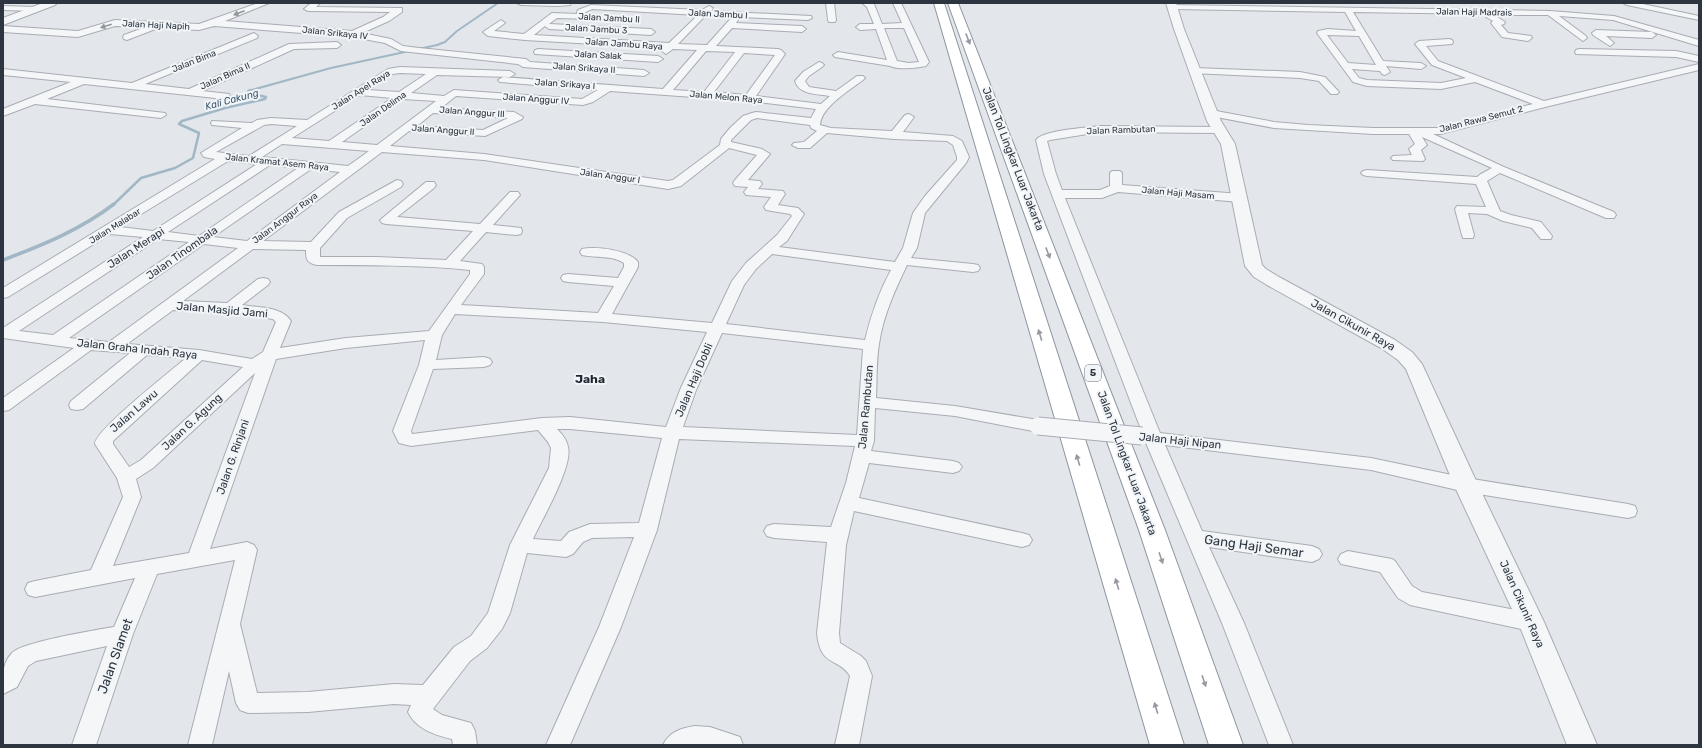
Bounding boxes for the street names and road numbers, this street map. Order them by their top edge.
street label: Jalan Haji Madrais [1436,6,1513,18]
street label: Jalan Jambu I [688,7,748,21]
street label: Jalan Jambu II [578,11,640,25]
street label: Jalan Haji Napih [122,18,190,32]
street label: Jalan Jambu 3 [565,22,627,36]
street label: Jalan Srikaya IV [301,25,369,41]
street label: Jalan Jambu Raya [585,36,663,52]
street label: Jalan Bima [171,48,218,74]
street label: Jalan Salak [574,49,622,61]
street label: Jalan Bima II [198,61,252,91]
street label: Jalan Srikaya II [552,61,616,75]
street label: Jalan Apel Raya [330,68,392,112]
street label: Jalan Srikaya I [534,77,596,91]
street label: Jalan Tol Lingkar Luar Jakarta [980,85,1046,233]
street label: Jalan Delima [358,89,408,129]
street label: Jalan Melon Raya [689,89,763,105]
street label: Jalan Anggur IV [502,92,570,106]
street label: Jalan Rawa Semut 2 [1438,104,1524,134]
street label: Jalan Anggur III [439,105,505,119]
street label: Jalan Anggur II [411,123,475,137]
street label: Jalan Rambutan [1086,124,1156,136]
street label: Jalan Kramat Asem Raya [225,152,329,172]
street label: Jalan Anggur I [579,167,641,185]
street label: Jalan Haji Masam [1141,185,1215,201]
street label: Jalan Anggur Raya [251,190,319,246]
street label: Jalan Malabar [88,206,143,246]
street label: Jalan Tinombala [144,224,220,282]
street label: Jalan Merapi [105,225,167,271]
street label: Jalan Cikunir Raya [1309,296,1397,354]
street label: Jalan Masjid Jami [176,300,268,320]
street label: Jalan Graha Indah Raya [76,336,198,362]
street label: Jalan Haji Dobli [673,341,715,419]
street label: Jalan Rambutan [856,364,876,450]
road number: 5 [1085,365,1101,381]
street label: Jalan Lawu [108,387,160,435]
street label: Jalan Tol Lingkar Luar Jakarta [1095,389,1159,537]
street label: Jalan G. Agung [159,391,225,453]
street label: Jalan G. Rinjani [214,418,252,496]
street label: Jalan Haji Nipan [1138,430,1222,452]
street label: Gang Haji Semar [1203,532,1305,561]
street label: Jalan Cikunir Raya [1497,558,1547,650]
street label: Jalan Slamet [94,616,136,696]

